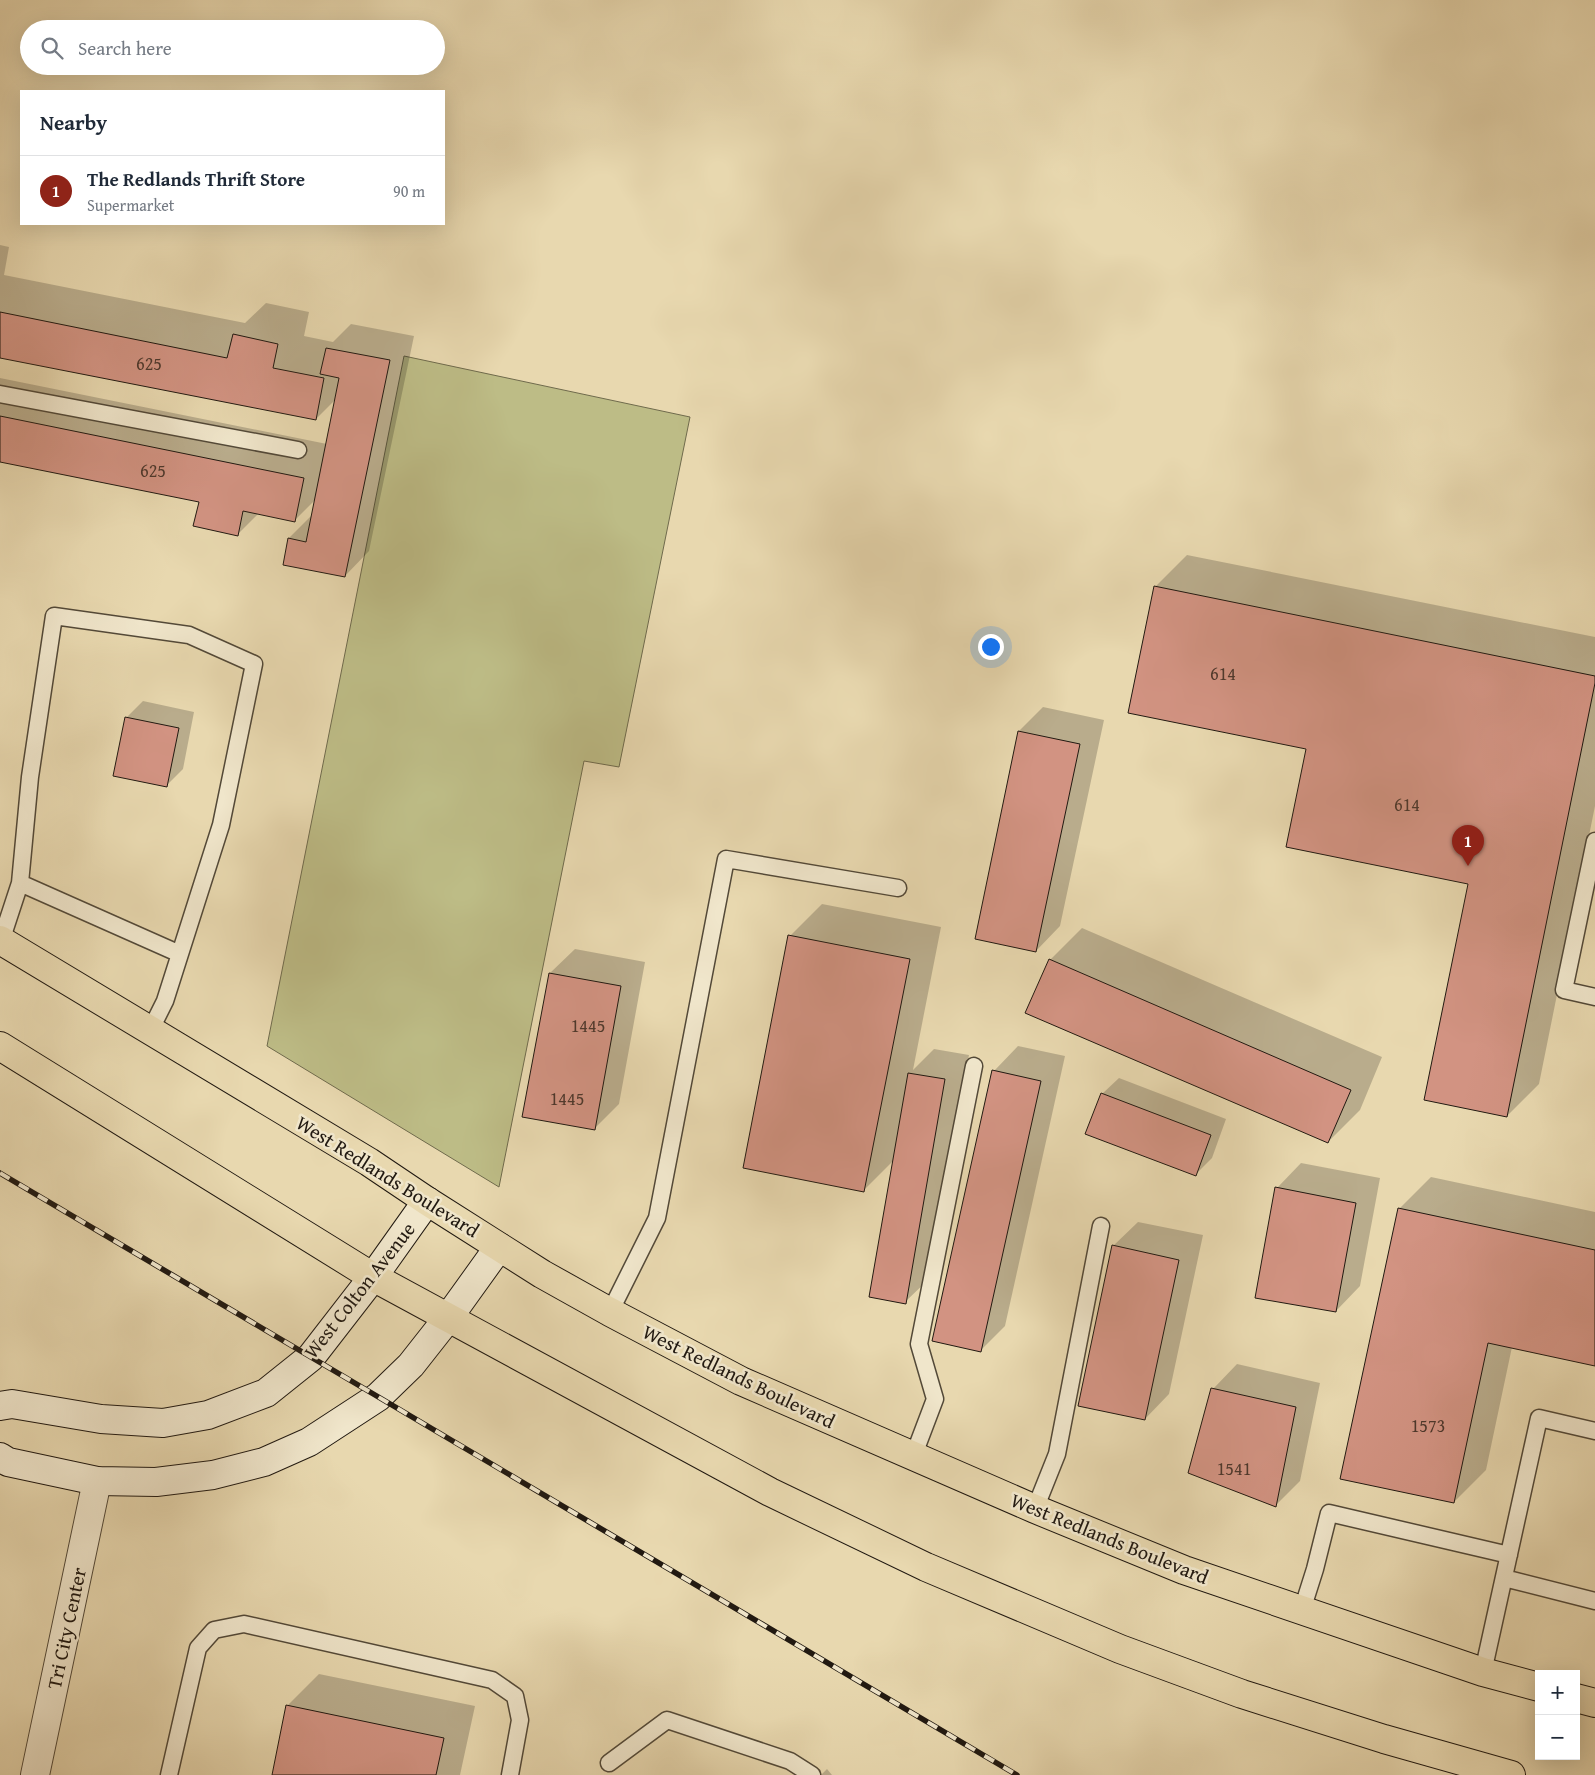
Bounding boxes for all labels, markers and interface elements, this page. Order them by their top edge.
search box [20,20,445,75]
icon: search [38,34,66,62]
text: Search here [78,34,172,62]
text: Nearby [40,107,107,138]
text: The Redlands Thrift Store [87,165,305,193]
text: 1 [52,179,60,203]
text: 90 m [393,179,425,203]
text: Supermarket [87,193,174,217]
house number: 625 [136,350,162,377]
house number: 625 [140,457,166,484]
your location [978,634,1004,660]
house number: 614 [1210,660,1236,687]
house number: 614 [1394,791,1420,818]
pin: 1 [1452,825,1484,866]
house number: 1445 [571,1012,605,1039]
house number: 1445 [550,1085,584,1112]
street label: West Redlands Boulevard [291,1108,485,1244]
street label: West Colton Avenue [296,1216,422,1364]
street label: West Redlands Boulevard [638,1317,840,1435]
house number: 1573 [1411,1412,1445,1439]
house number: 1541 [1217,1455,1251,1482]
street label: West Redlands Boulevard [1007,1485,1214,1591]
street label: Tri City Center [39,1565,93,1691]
map controls [1535,1670,1580,1760]
button: + [1535,1670,1580,1715]
button: − [1535,1715,1580,1760]

